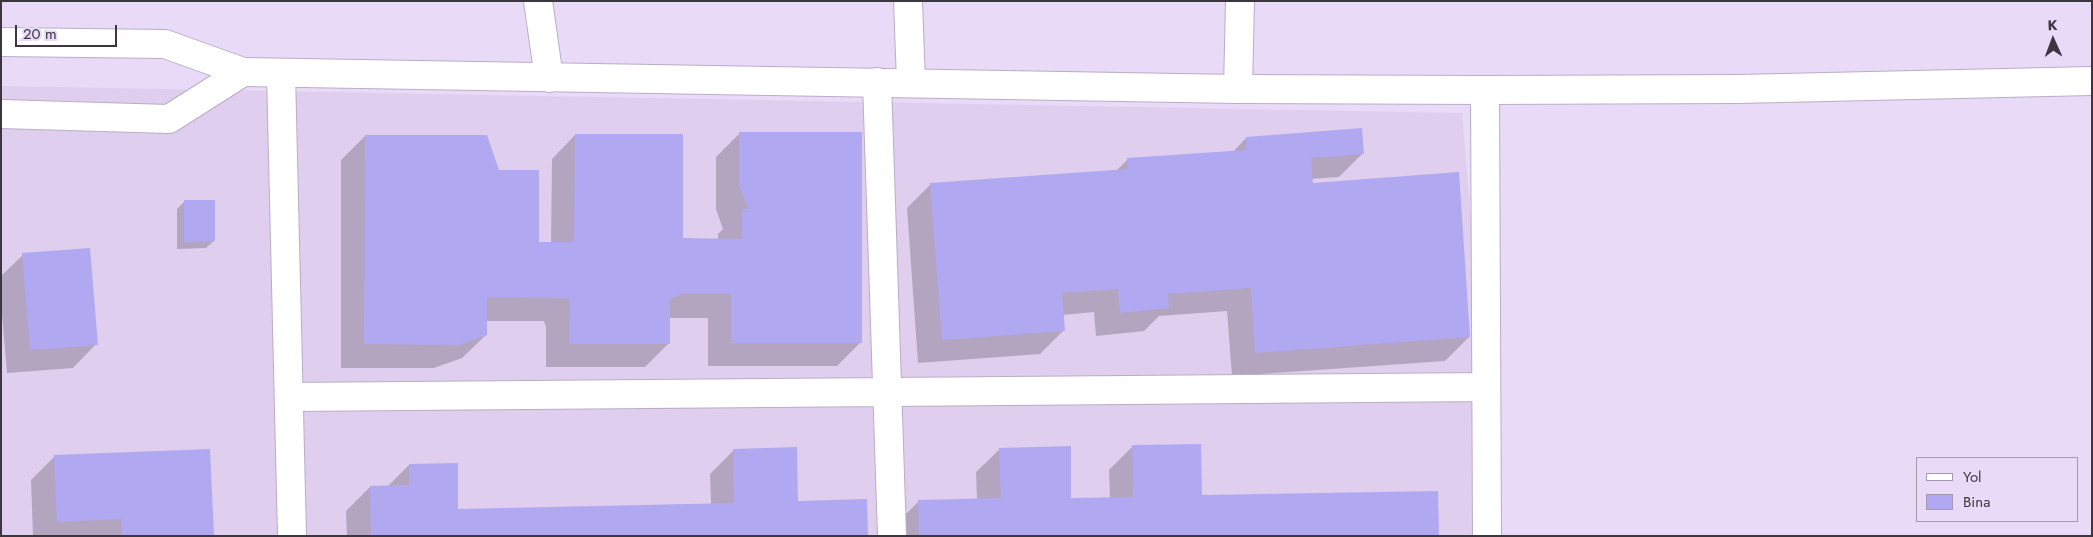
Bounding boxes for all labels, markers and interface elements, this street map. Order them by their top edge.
scale bar [18,15,120,47]
north arrow [2028,15,2078,65]
text: K [2047,15,2058,35]
text: 20 m [23,23,57,45]
legend [1916,457,2078,522]
text: Yol [1963,466,1982,488]
text: Bina [1963,491,1990,513]

